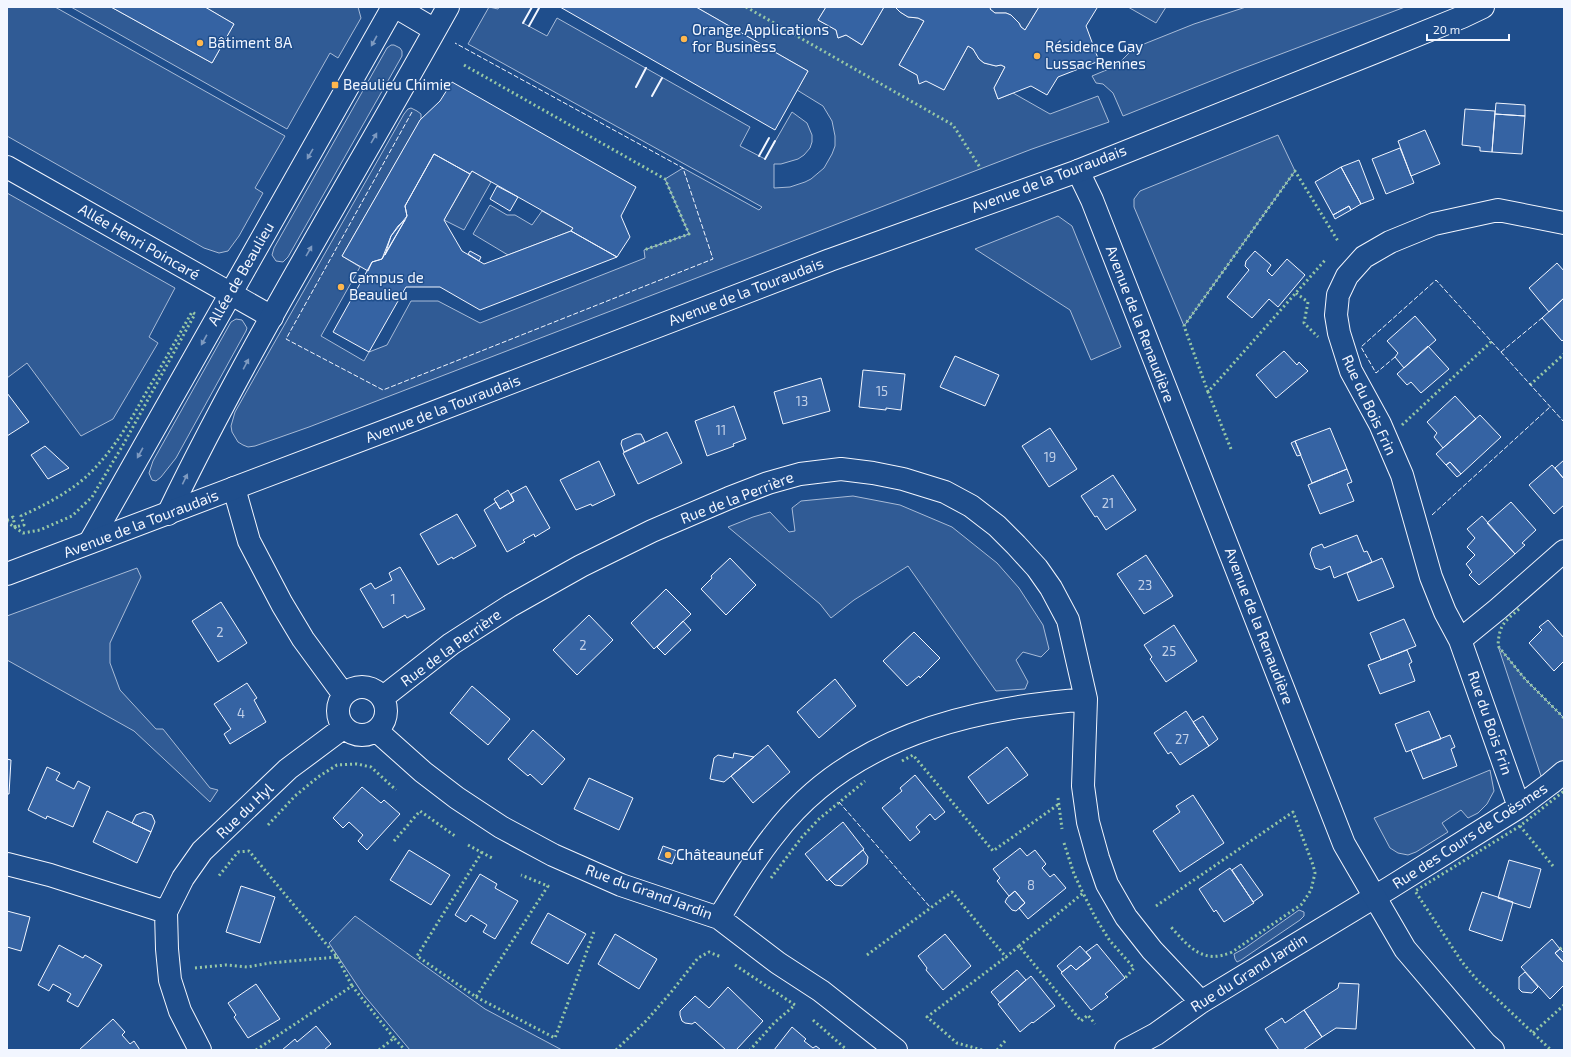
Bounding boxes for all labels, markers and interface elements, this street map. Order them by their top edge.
scale bar [1427,16,1509,42]
place label: Orange Applications for Business [692,20,829,55]
text: 20 m [1433,22,1460,36]
place label: Bâtiment 8A [208,33,293,51]
marker: Orange Applications for Business [679,34,689,44]
one-way arrow [370,35,377,47]
place label: Résidence Gay Lussac Rennes [1045,37,1146,72]
marker: Bâtiment 8A [195,38,205,48]
marker: Résidence Gay Lussac Rennes [1032,51,1042,61]
place label: Beaulieu Chimie [343,75,451,93]
marker: Beaulieu Chimie [330,80,340,90]
one-way arrow [370,132,377,144]
street label: Avenue de la Touraudais [969,140,1129,216]
one-way arrow [306,148,313,160]
street label: Allée Henri Poincaré [76,199,203,283]
street label: Allée de Beaulieu [203,218,277,329]
street label: Avenue de la Renaudière [1103,243,1179,405]
one-way arrow [306,245,313,257]
street label: Avenue de la Touraudais [666,253,826,329]
place label: Campus de Beaulieu [349,268,424,303]
marker: Campus de Beaulieu [336,282,346,292]
one-way arrow [200,334,207,346]
street label: Rue du Bois Frin [1339,352,1401,458]
one-way arrow [243,359,250,370]
street label: Avenue de la Touraudais [363,370,523,446]
house number: 15 [876,383,888,399]
house number: 13 [796,393,808,409]
house number: 11 [716,422,726,438]
one-way arrow [137,448,143,459]
house number: 19 [1044,449,1056,465]
street label: Rue de la Perrière [678,467,796,527]
one-way arrow [182,473,188,485]
street label: Avenue de la Touraudais [61,485,221,561]
house number: 21 [1102,495,1114,511]
street label: Avenue de la Renaudière [1222,545,1298,707]
house number: 23 [1138,577,1152,593]
house number: 1 [390,591,396,607]
street label: Rue de la Perrière [397,605,504,690]
house number: 2 [216,624,224,640]
house number: 2 [579,637,587,653]
house number: 25 [1162,643,1176,659]
street label: Rue du Bois Frin [1465,668,1517,777]
house number: 4 [237,705,245,721]
house number: 27 [1175,731,1189,747]
street label: Rue du Hyl [212,778,277,842]
street label: Rue des Cours de Coësmes [1389,778,1550,892]
place label: Châteauneuf [676,845,763,863]
marker: Châteauneuf [663,850,673,860]
street label: Rue du Grand Jardin [583,860,715,922]
house number: 8 [1027,877,1035,893]
street label: Rue du Grand Jardin [1187,929,1310,1015]

